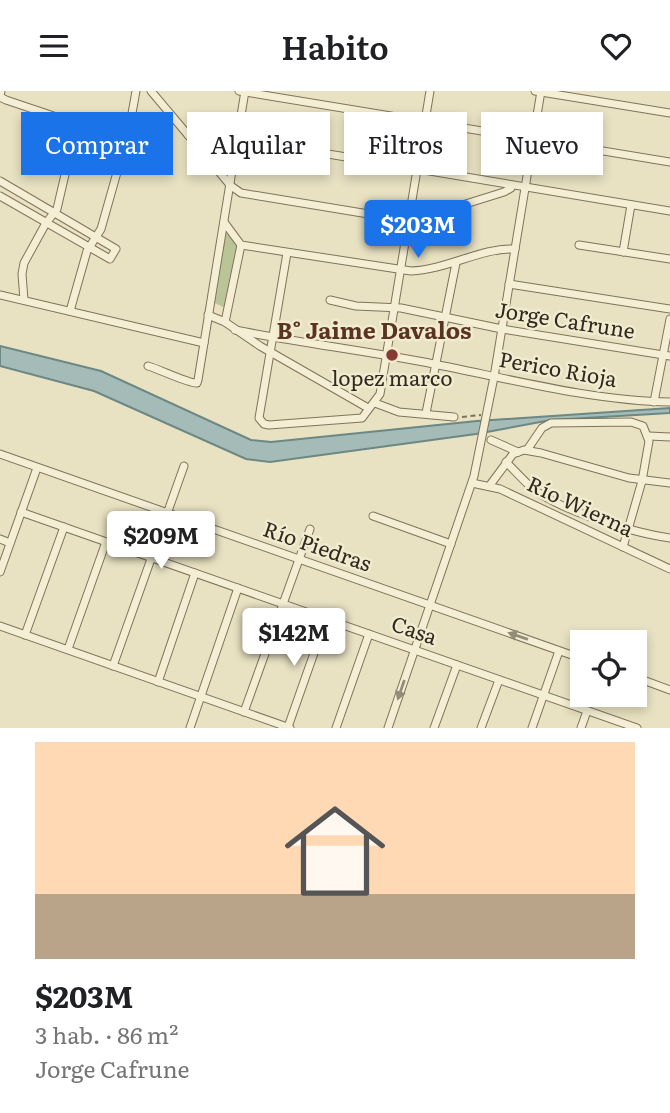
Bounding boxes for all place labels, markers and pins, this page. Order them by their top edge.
pin: $203M [369,201,467,260]
marker: lopez marco [384,347,400,363]
place label: lopez marco [332,361,452,392]
pin: $209M [112,511,210,571]
pin: $142M [245,609,343,668]

